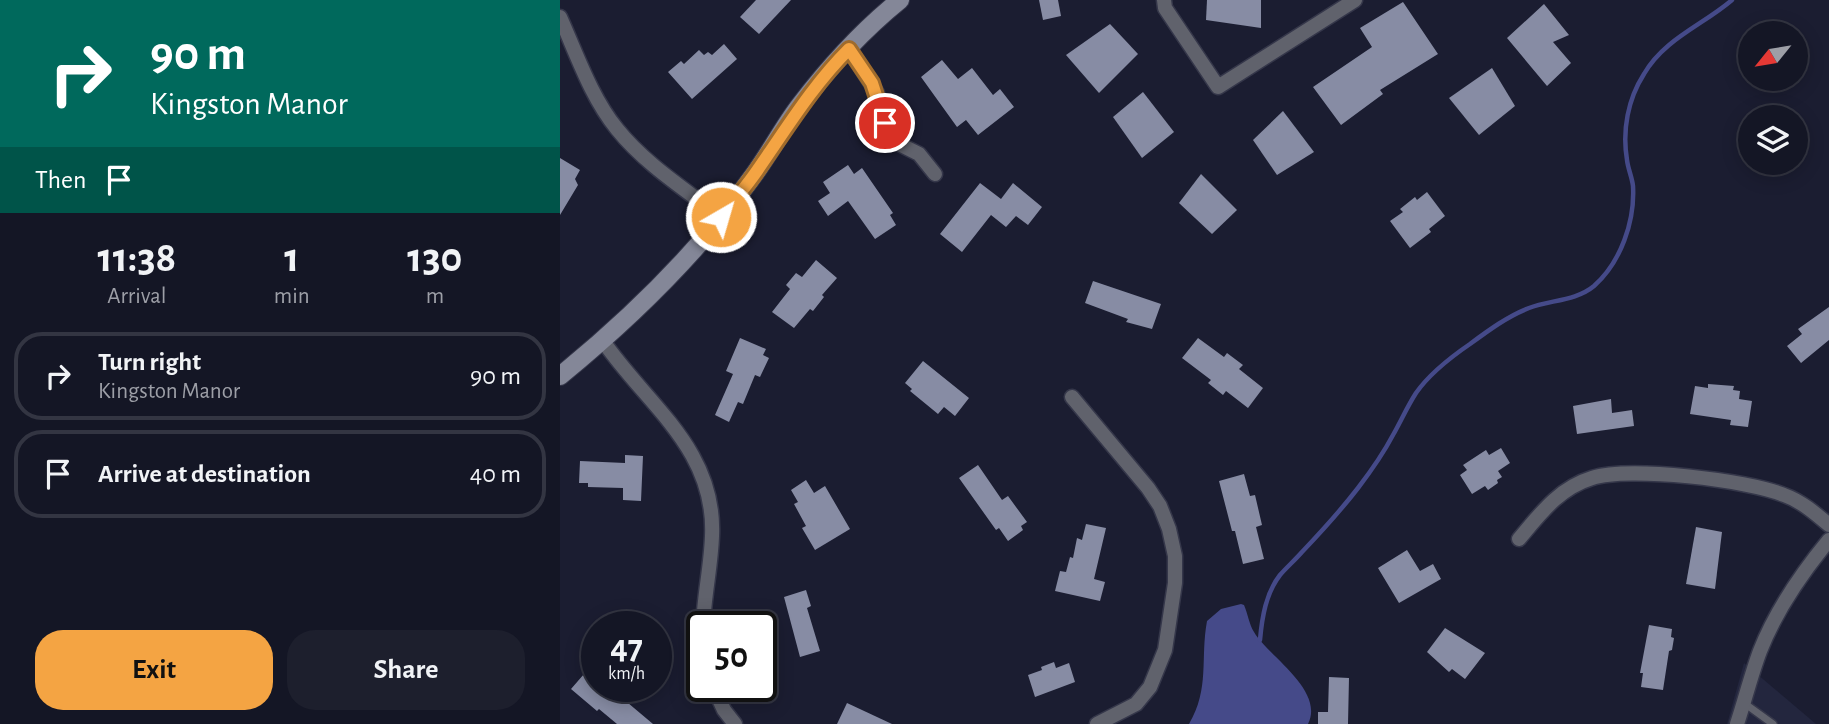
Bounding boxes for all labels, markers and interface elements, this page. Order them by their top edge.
north arrow [1738,21,1808,91]
map controls [1738,21,1808,175]
icon: right [35,28,126,119]
text: 90 m [150,30,246,79]
text: Kingston Manor [150,88,348,120]
pin [855,93,915,153]
icon: arrive [866,104,904,142]
button: layers [1738,105,1808,175]
icon: arrive [100,161,138,199]
text: Then [35,167,86,193]
position arrow [684,180,758,254]
text: 11:38 [98,237,176,279]
text: 1 [284,237,299,279]
text: 130 [407,237,462,279]
text: Arrival [107,285,167,308]
text: min [274,285,310,308]
text: m [426,285,444,308]
text: Turn right [98,349,201,375]
icon: right [39,357,77,395]
text: 90 m [470,363,521,389]
text: Kingston Manor [98,380,240,403]
icon: arrive [39,455,77,493]
text: Arrive at destination [98,461,311,487]
text: 40 m [470,461,521,487]
speed limit sign: 50 [686,611,777,702]
button: Exit [35,630,273,710]
button: Share [287,630,525,710]
text: 47 [610,630,643,665]
text: km/h [608,665,645,683]

